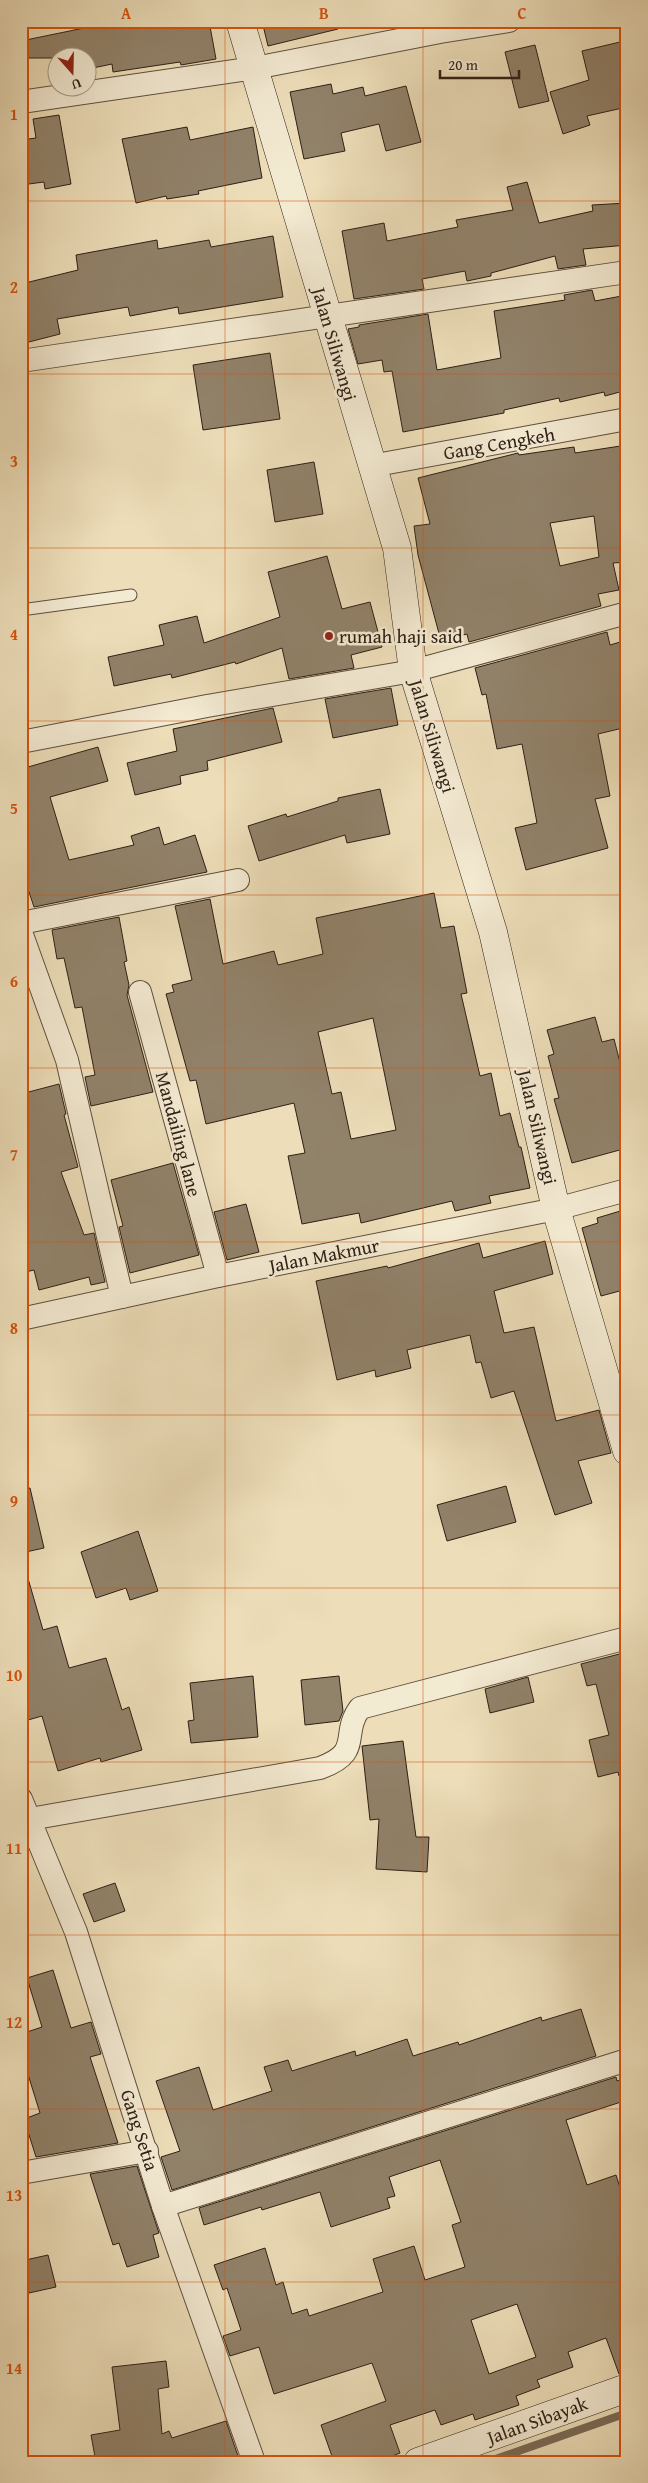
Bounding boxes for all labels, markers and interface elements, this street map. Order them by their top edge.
text: A [121,1,132,25]
text: B [319,1,329,25]
text: C [517,1,527,25]
north arrow [48,48,98,98]
scale bar [440,48,519,80]
text: 20 m [448,54,479,75]
text: U [68,73,84,95]
text: 1 [10,102,18,126]
text: 2 [10,275,18,299]
street label: Jalan Siliwangi [305,282,365,404]
street label: Gang Cengkeh [441,419,557,467]
text: 3 [10,449,18,473]
text: 4 [10,622,18,646]
place label: rumah haji said [339,622,464,650]
marker: rumah haji said [323,630,335,642]
street label: Jalan Siliwangi [402,674,464,796]
text: 5 [10,796,18,820]
text: 6 [10,969,18,993]
street label: Jalan Siliwangi [511,1065,565,1187]
street label: Mandailing lane [149,1068,209,1200]
text: 7 [10,1142,18,1166]
street label: Jalan Makmur [264,1231,382,1280]
text: 8 [10,1316,18,1340]
text: 9 [10,1489,18,1513]
text: 10 [6,1663,22,1687]
text: 11 [6,1836,22,1860]
text: 12 [6,2010,22,2034]
street label: Gang Setia [114,2086,166,2174]
text: 13 [6,2183,22,2207]
text: 14 [6,2356,22,2380]
street label: Jalan Sibayak [481,2389,592,2452]

